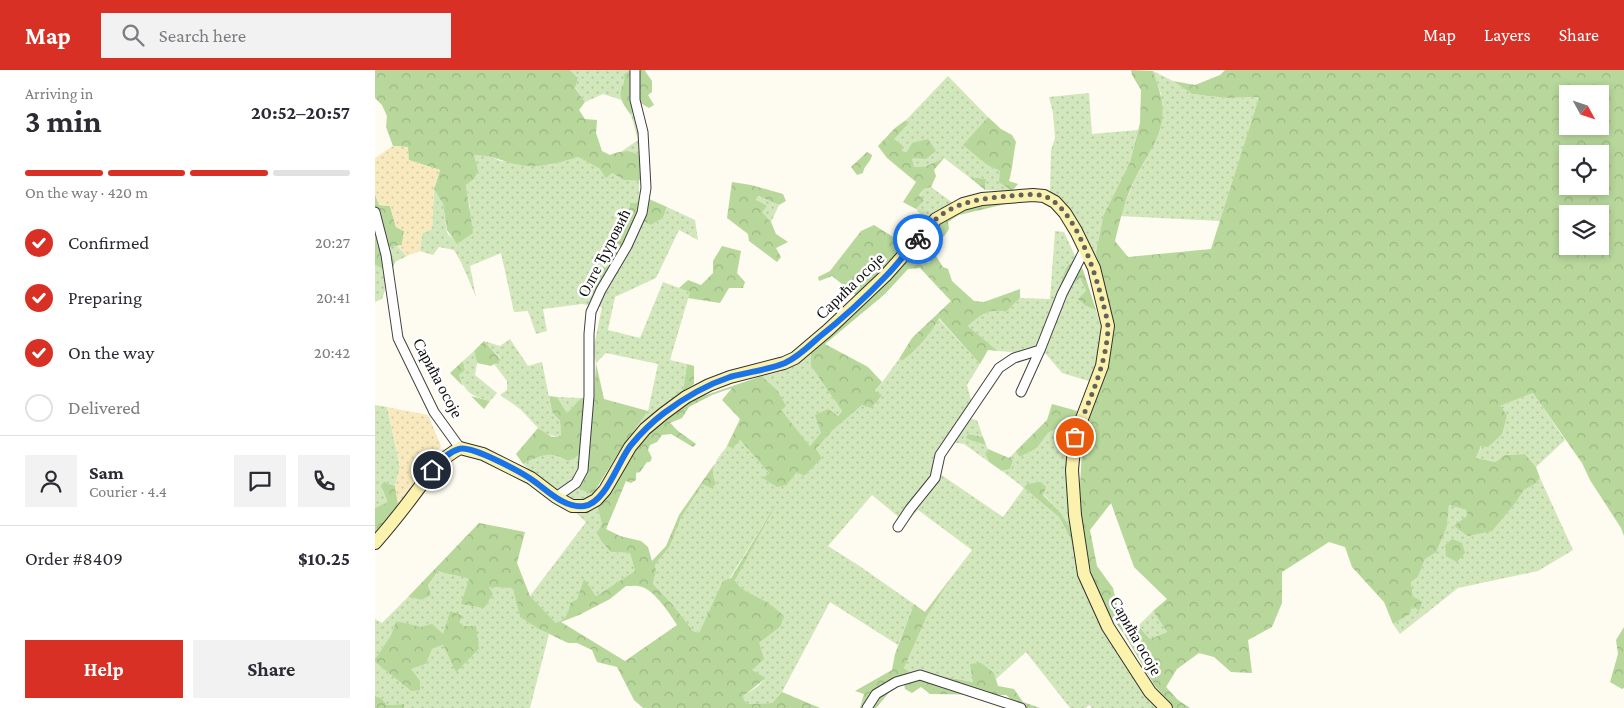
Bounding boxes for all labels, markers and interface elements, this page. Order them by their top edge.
search box [101,13,451,58]
icon: search [119,21,147,49]
text: Map [25,22,71,49]
text: Search here [159,25,246,46]
text: Map [1423,25,1456,45]
text: Layers [1484,25,1531,45]
text: Share [1559,25,1599,45]
text: Arriving in [25,85,93,102]
north arrow [1559,85,1609,135]
map controls [1559,85,1609,255]
text: 20:52–20:57 [251,102,350,123]
text: 3 min [25,103,102,139]
button: locate [1559,145,1609,195]
text: On the way · 420 m [25,184,148,201]
button: layers [1559,205,1609,255]
street label: Олге Ђуровић [575,206,634,300]
courier [893,214,943,264]
icon: bike [904,225,932,253]
icon: check [25,229,53,257]
text: Confirmed [68,232,149,253]
text: 20:27 [315,234,350,251]
street label: Сарића осоје [813,249,888,323]
icon: check [25,284,53,312]
text: Preparing [68,287,142,308]
text: 20:41 [316,289,350,306]
street label: Сарића осоје [409,335,466,421]
icon: check [25,339,53,367]
text: On the way [68,342,154,363]
text: 20:42 [314,344,350,361]
text: Delivered [68,397,141,418]
pin [1054,416,1096,458]
icon: bag [1061,423,1089,451]
pin [411,449,453,491]
button: person [25,455,77,507]
button: chat [234,455,286,507]
button: phone [298,455,350,507]
icon: home [418,456,446,484]
text: Sam [89,462,124,483]
text: Courier · 4.4 [89,483,167,500]
text: Order #8409 [25,548,123,569]
text: $10.25 [298,548,350,569]
street label: Сарића осоје [1106,594,1165,679]
button: Help [25,640,183,698]
button: Share [193,640,350,698]

